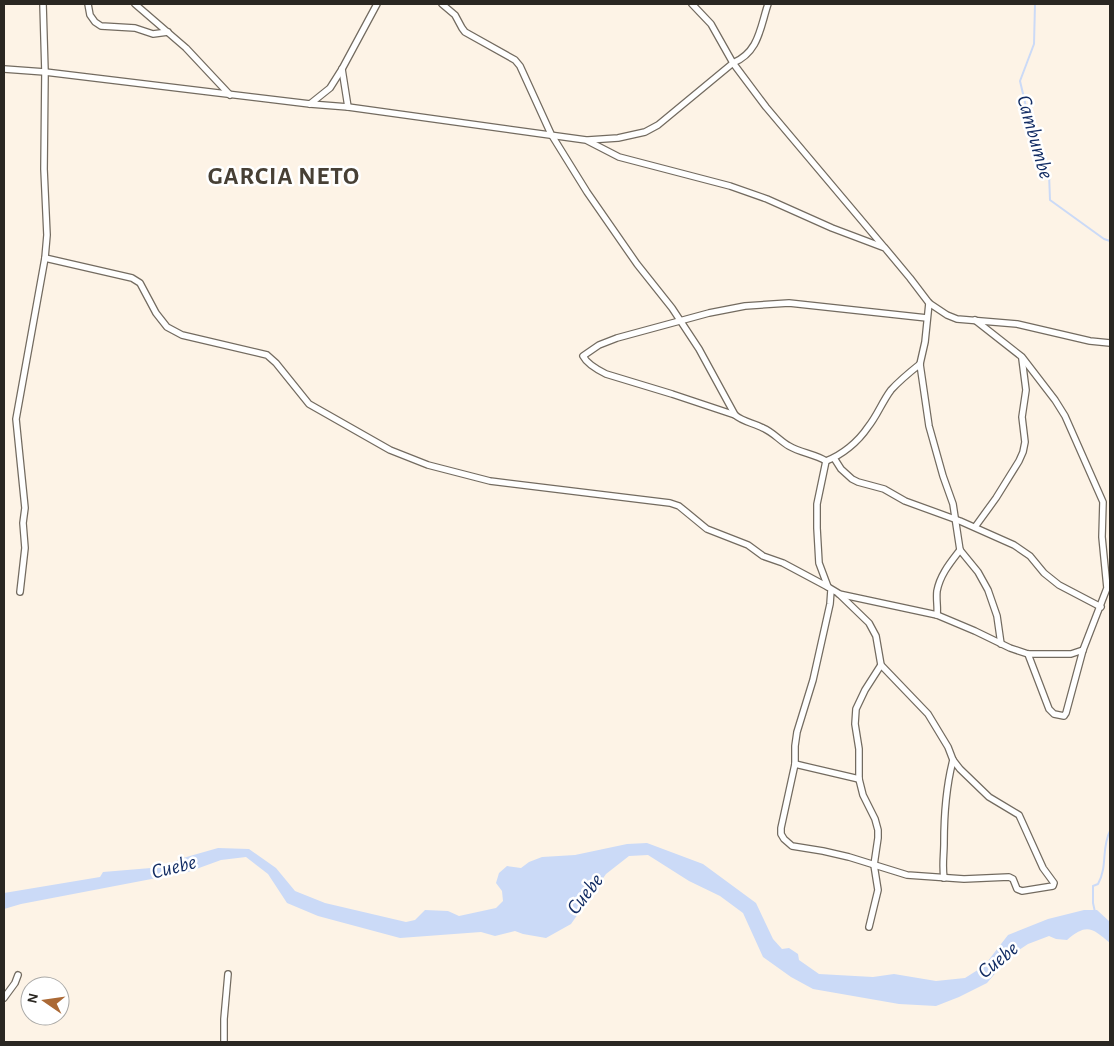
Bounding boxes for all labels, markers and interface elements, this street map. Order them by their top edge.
water label: Cambumbe [1013,93,1057,181]
district label: GARCIA NETO [208,164,360,189]
water label: Cuebe [149,851,199,883]
water label: Cuebe [563,870,607,918]
water label: Cuebe [974,938,1022,982]
north arrow [20,976,70,1026]
text: N [25,992,41,1005]

